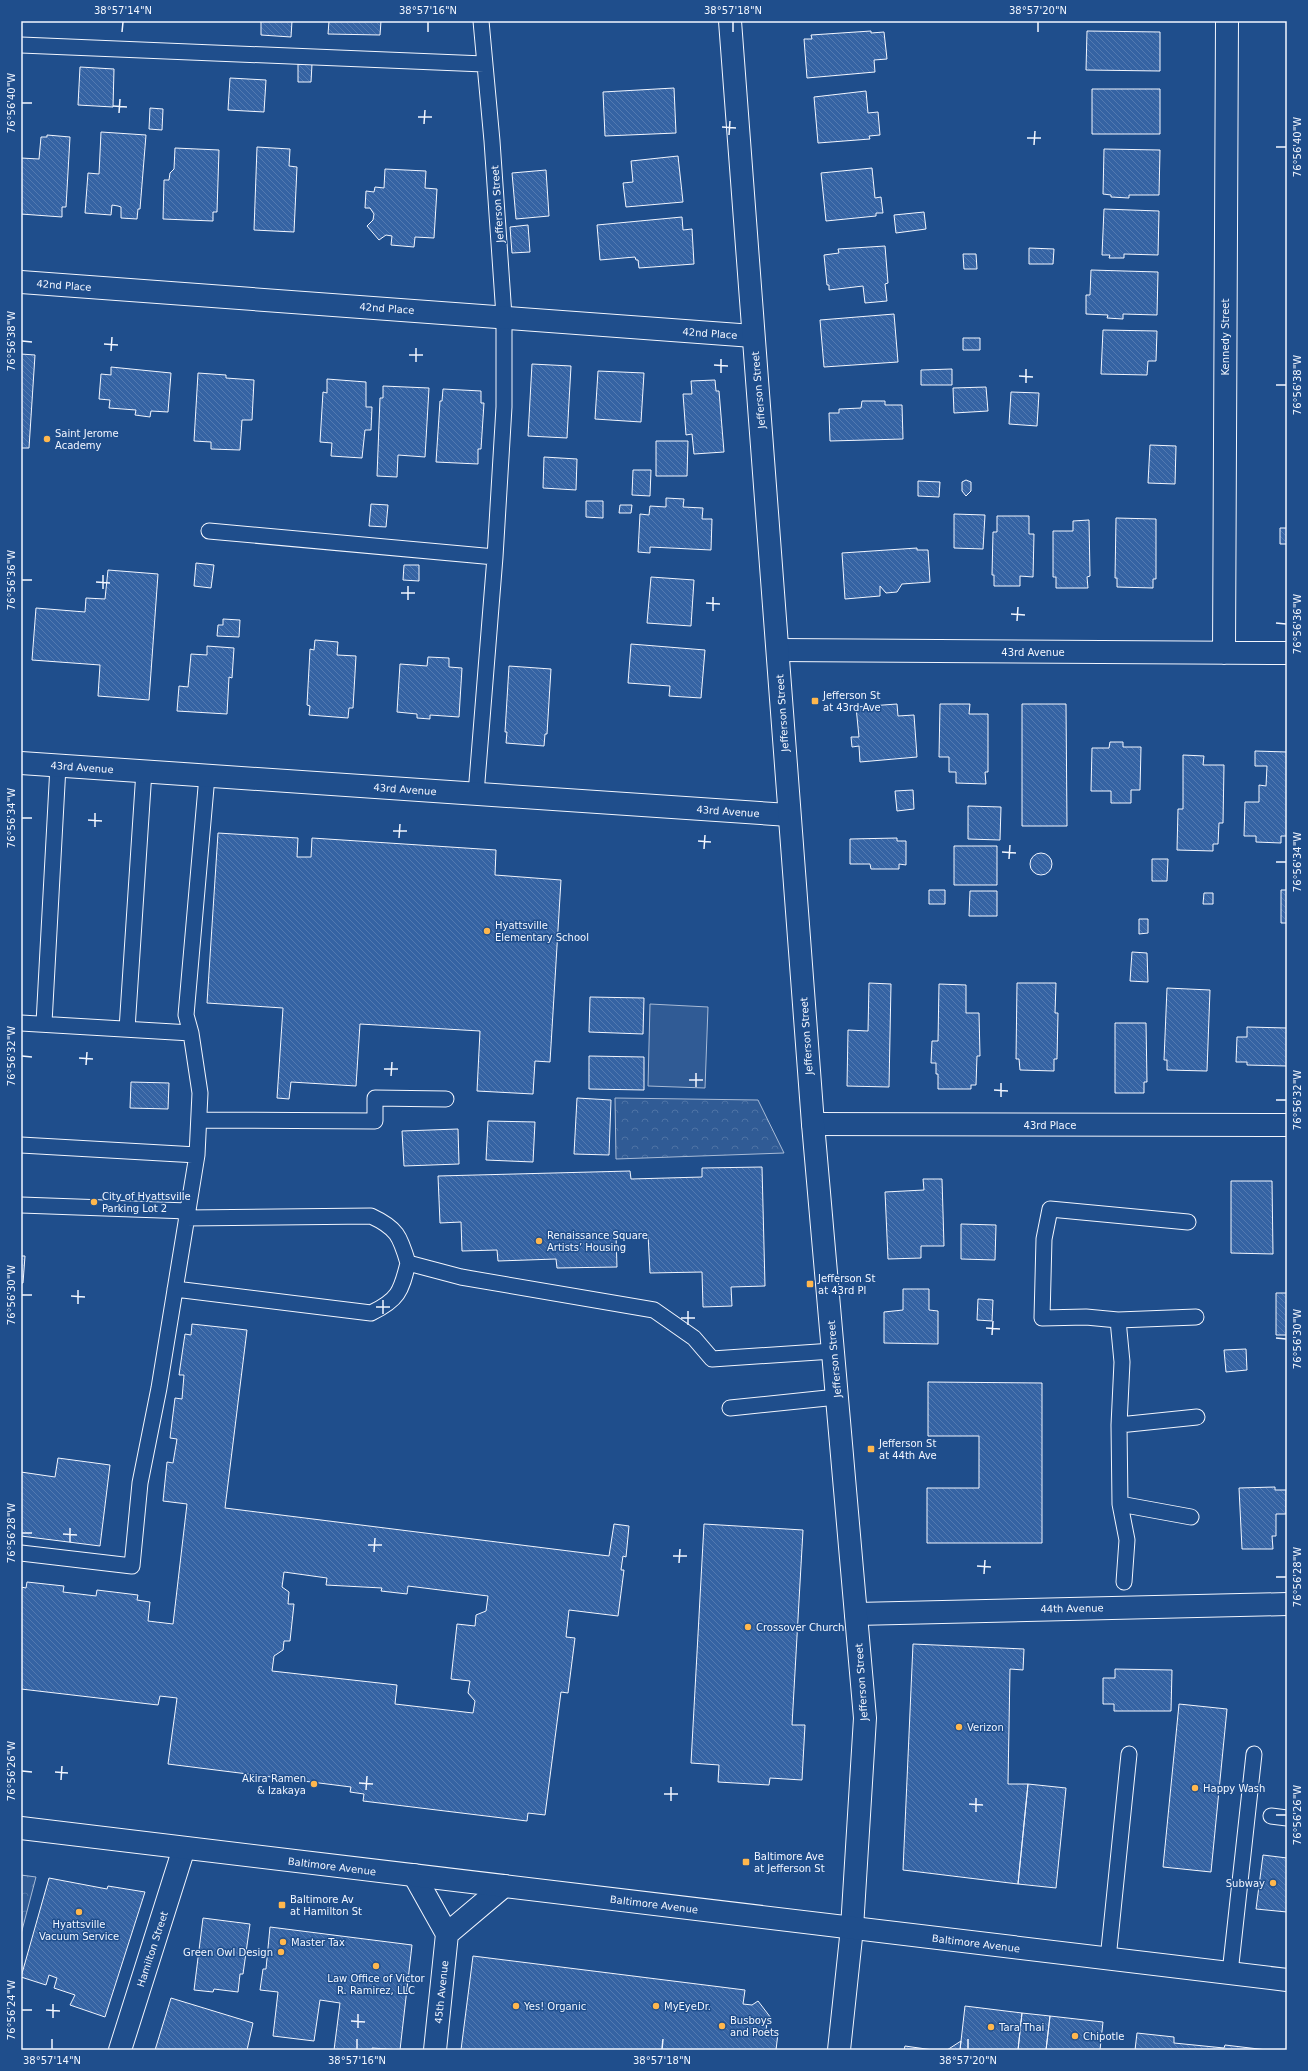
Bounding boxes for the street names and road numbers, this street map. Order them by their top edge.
street label: Jefferson Street [489,165,506,244]
street label: 42nd Place [36,278,92,293]
street label: Kennedy Street [1220,298,1231,375]
street label: 42nd Place [359,301,415,316]
street label: 42nd Place [682,326,738,341]
street label: Jefferson Street [750,351,767,430]
street label: 43rd Avenue [1001,647,1065,658]
street label: Jefferson Street [774,674,791,753]
street label: 43rd Avenue [50,760,114,775]
street label: 43rd Avenue [373,782,437,797]
street label: 43rd Avenue [696,804,760,819]
street label: Jefferson Street [798,997,815,1076]
street label: 43rd Place [1024,1120,1076,1131]
street label: Jefferson Street [826,1320,843,1399]
street label: 44th Avenue [1040,1602,1104,1615]
street label: Jefferson Street [853,1643,870,1722]
street label: Baltimore Avenue [287,1856,377,1877]
street label: Baltimore Avenue [609,1894,699,1915]
street label: Hamilton Street [135,1910,170,1988]
street label: Baltimore Avenue [931,1933,1021,1954]
street label: 45th Avenue [433,1960,450,2024]

